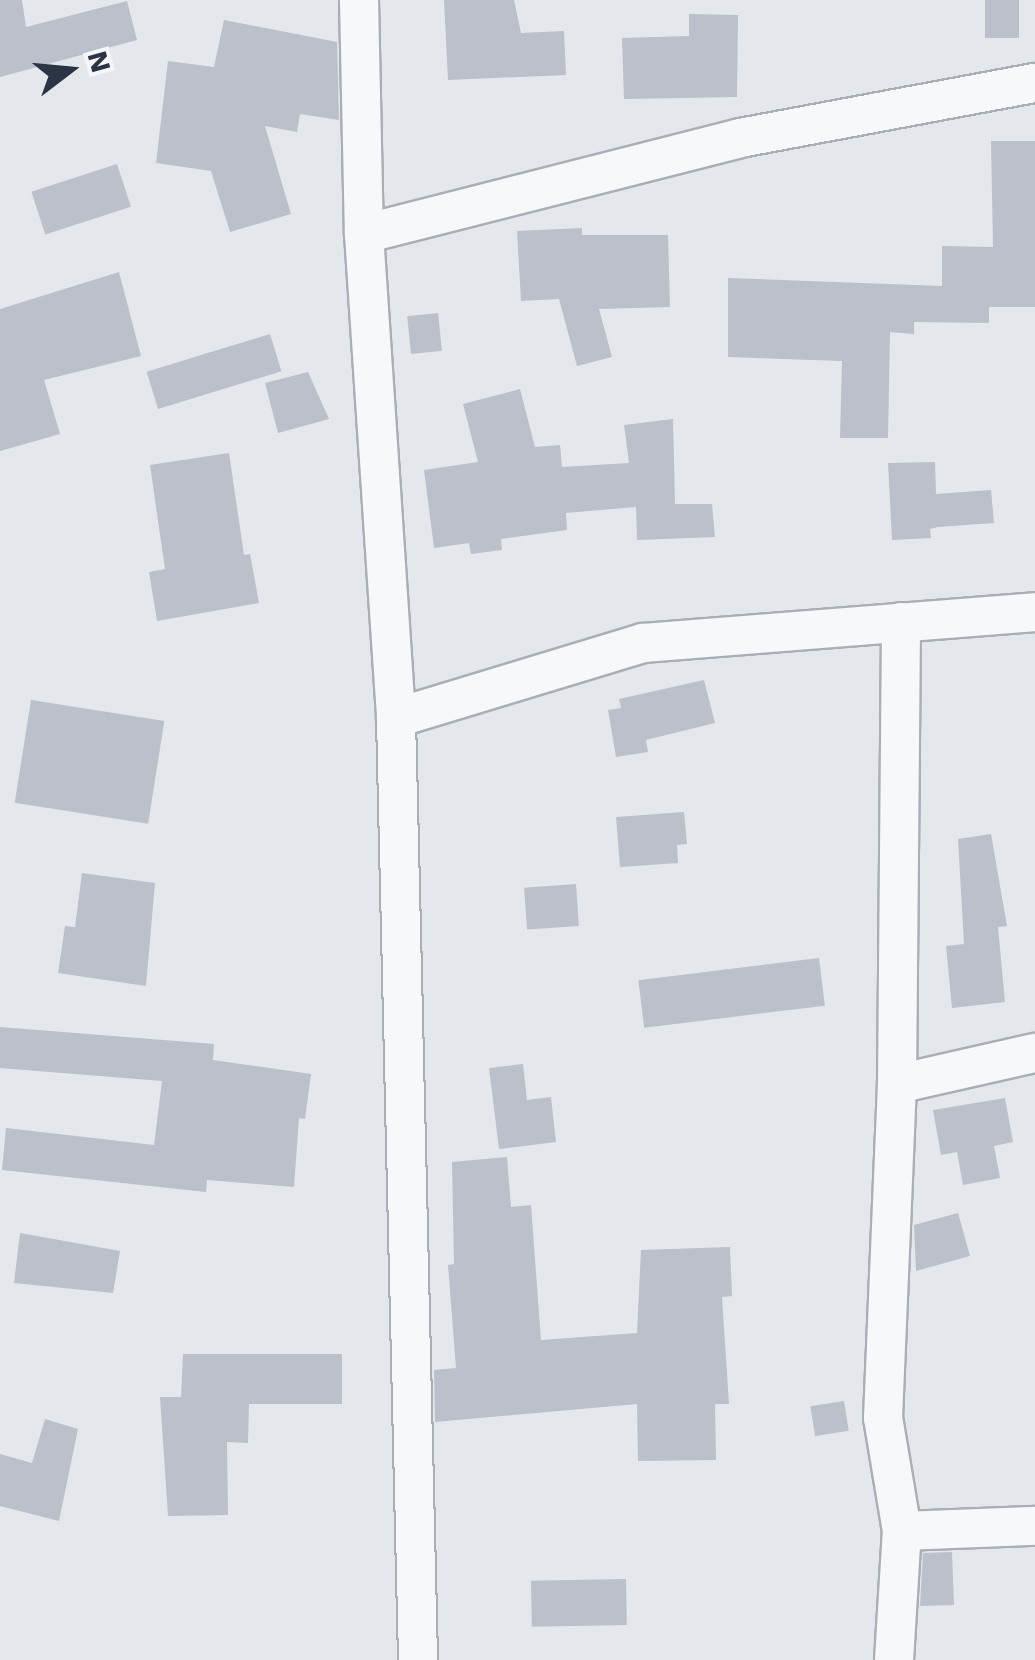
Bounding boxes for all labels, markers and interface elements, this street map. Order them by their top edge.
north arrow [20,20,120,120]
text: N [81,47,118,76]

